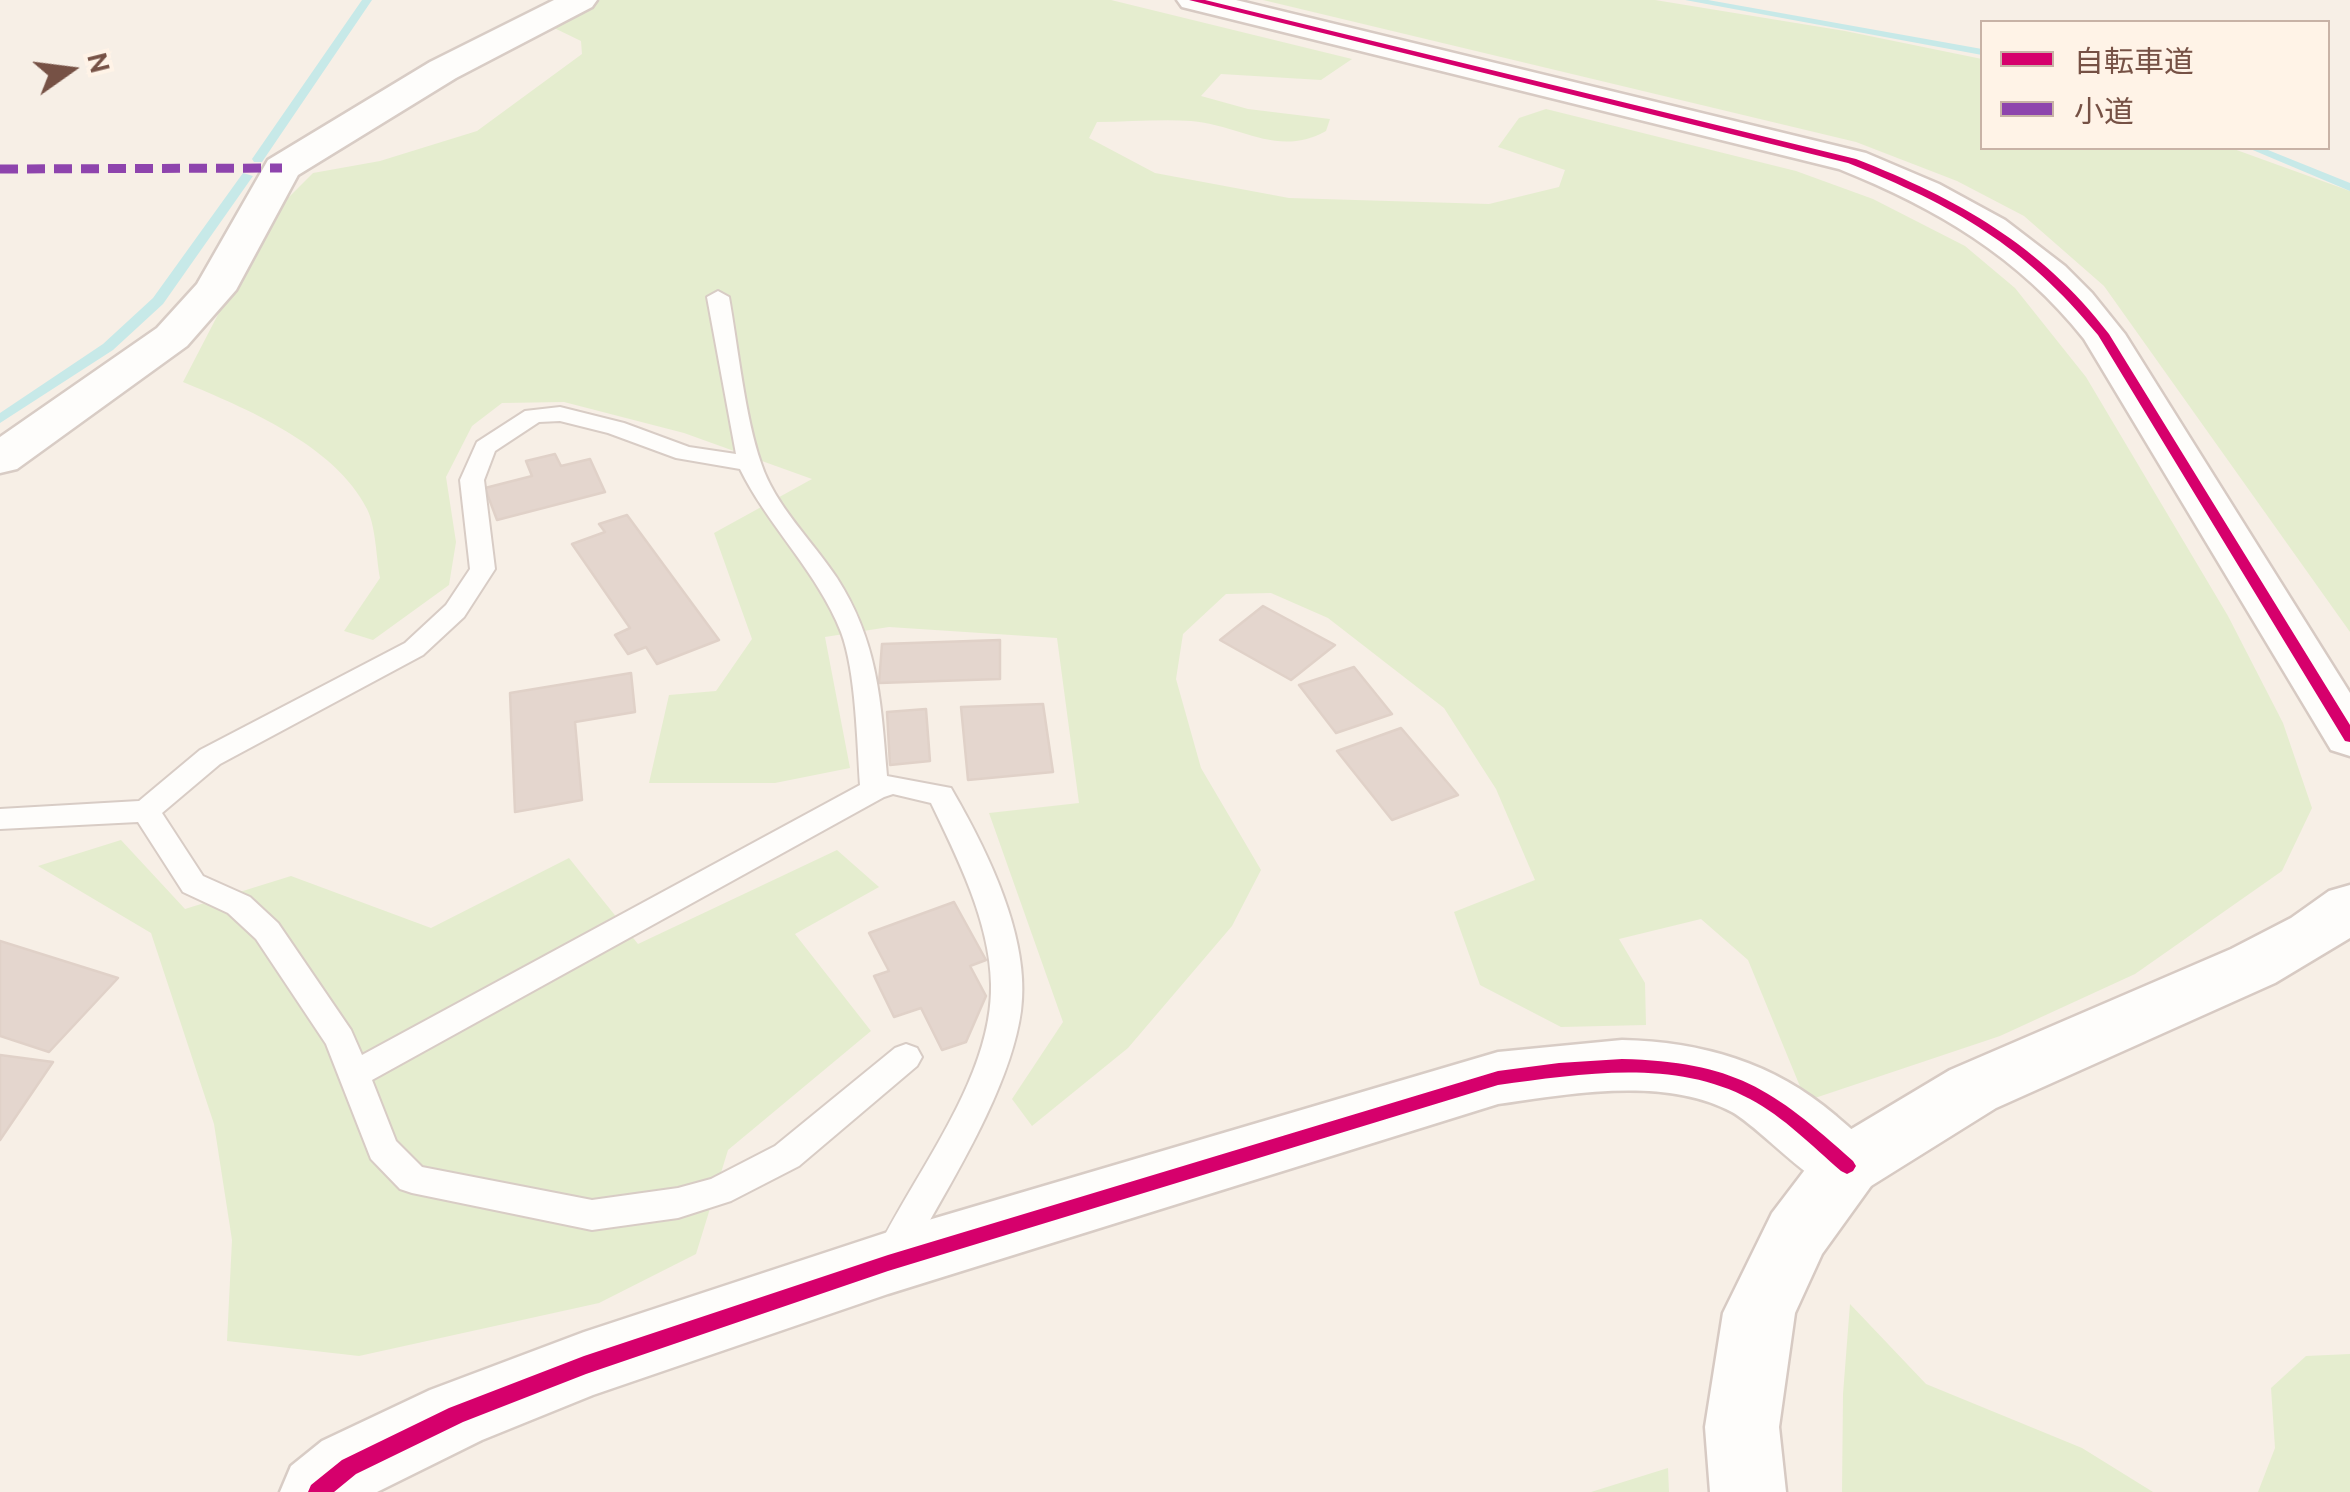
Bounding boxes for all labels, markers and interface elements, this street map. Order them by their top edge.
north arrow [20,20,120,120]
legend [1980,20,2330,150]
text: 自転車道 [2074,43,2194,80]
text: N [80,49,118,76]
text: 小道 [2074,93,2134,130]

